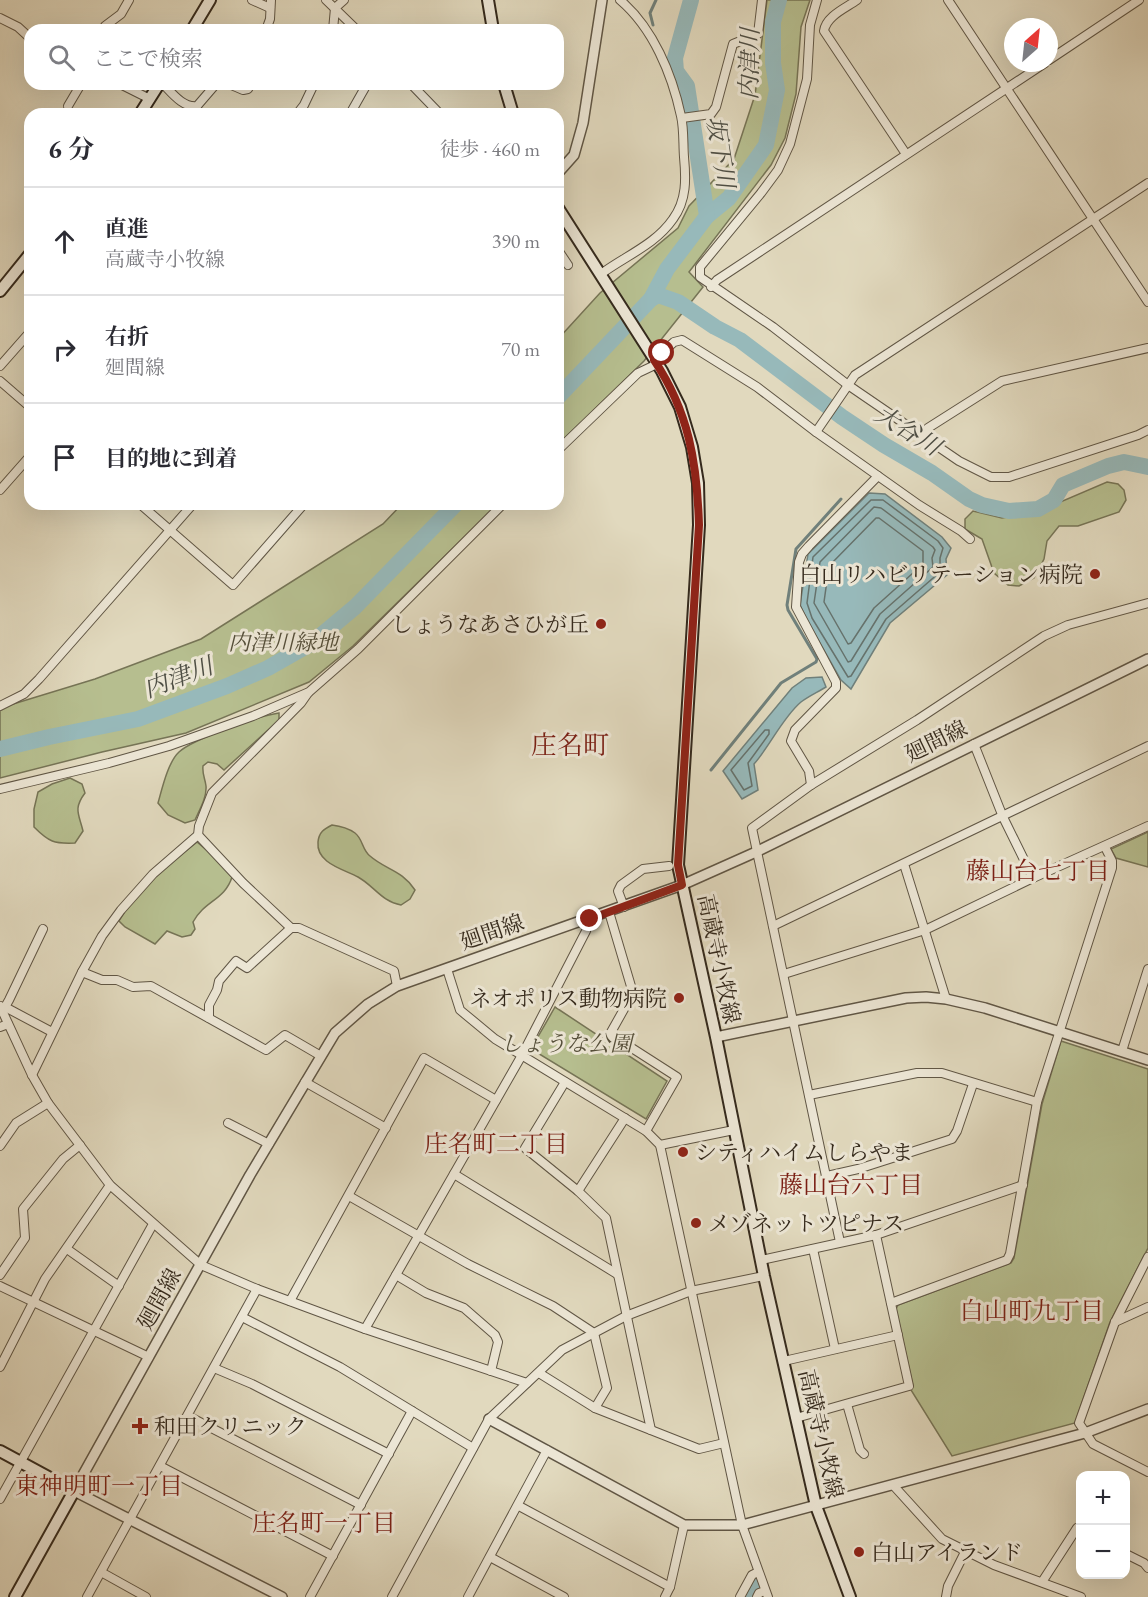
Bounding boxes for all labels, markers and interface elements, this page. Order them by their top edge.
north arrow [1004,18,1058,72]
search box [24,24,564,90]
water label: 内津川 [733,25,765,100]
icon: search [45,41,78,74]
text: ここで検索 [93,44,203,73]
water label: 坂下川 [700,114,742,193]
text: 6 分 [48,132,94,166]
text: 徒歩 · 460 m [440,136,540,162]
text: 直進 [105,214,149,243]
icon: ahead [48,225,81,258]
text: 390 m [492,228,540,254]
text: 高蔵寺小牧線 [105,246,225,272]
text: 右折 [105,322,149,351]
icon: right [48,333,81,366]
text: 70 m [501,336,540,362]
route start [648,339,674,365]
text: 廻間線 [105,354,165,380]
water label: 大谷川 [869,398,949,464]
icon: arrive [48,441,81,474]
text: 目的地に到着 [105,444,237,473]
place label: 白山リハビリテーション病院 [799,560,1083,589]
marker: 白山リハビリテーション病院 [1088,567,1102,581]
place label: しょうなあさひが丘 [391,610,589,639]
marker: しょうなあさひが丘 [594,617,608,631]
park label: 内津川緑地 [228,628,340,657]
water label: 内津川 [139,649,220,704]
street label: 廻間線 [900,713,972,769]
district label: 庄名町 [531,728,609,762]
district label: 藤山台七丁目 [966,855,1110,886]
street label: 高蔵寺小牧線 [691,891,747,1027]
route end [576,905,602,931]
street label: 廻間線 [456,908,528,956]
place label: ネオポリス動物病院 [469,984,667,1013]
marker: ネオポリス動物病院 [672,991,686,1005]
park label: しょうな公園 [500,1029,635,1058]
district label: 庄名町二丁目 [424,1128,568,1159]
place label: シティハイムしらやま [695,1138,913,1167]
marker: シティハイムしらやま [676,1145,690,1159]
district label: 藤山台六丁目 [779,1169,923,1200]
place label: メゾネットツピナス [708,1209,904,1238]
marker: メゾネットツピナス [689,1216,703,1230]
street label: 廻間線 [130,1263,188,1335]
district label: 白山町九丁目 [960,1295,1104,1326]
street label: 高蔵寺小牧線 [792,1366,850,1502]
place label: 和田クリニック [154,1412,307,1441]
marker: 和田クリニック [131,1417,149,1435]
district label: 東神明町一丁目 [15,1470,183,1501]
map controls [1076,1471,1130,1579]
button: + [1076,1471,1130,1525]
district label: 庄名町一丁目 [252,1507,396,1538]
button: − [1076,1525,1130,1579]
place label: 白山アイランド [871,1538,1023,1567]
marker: 白山アイランド [852,1545,866,1559]

